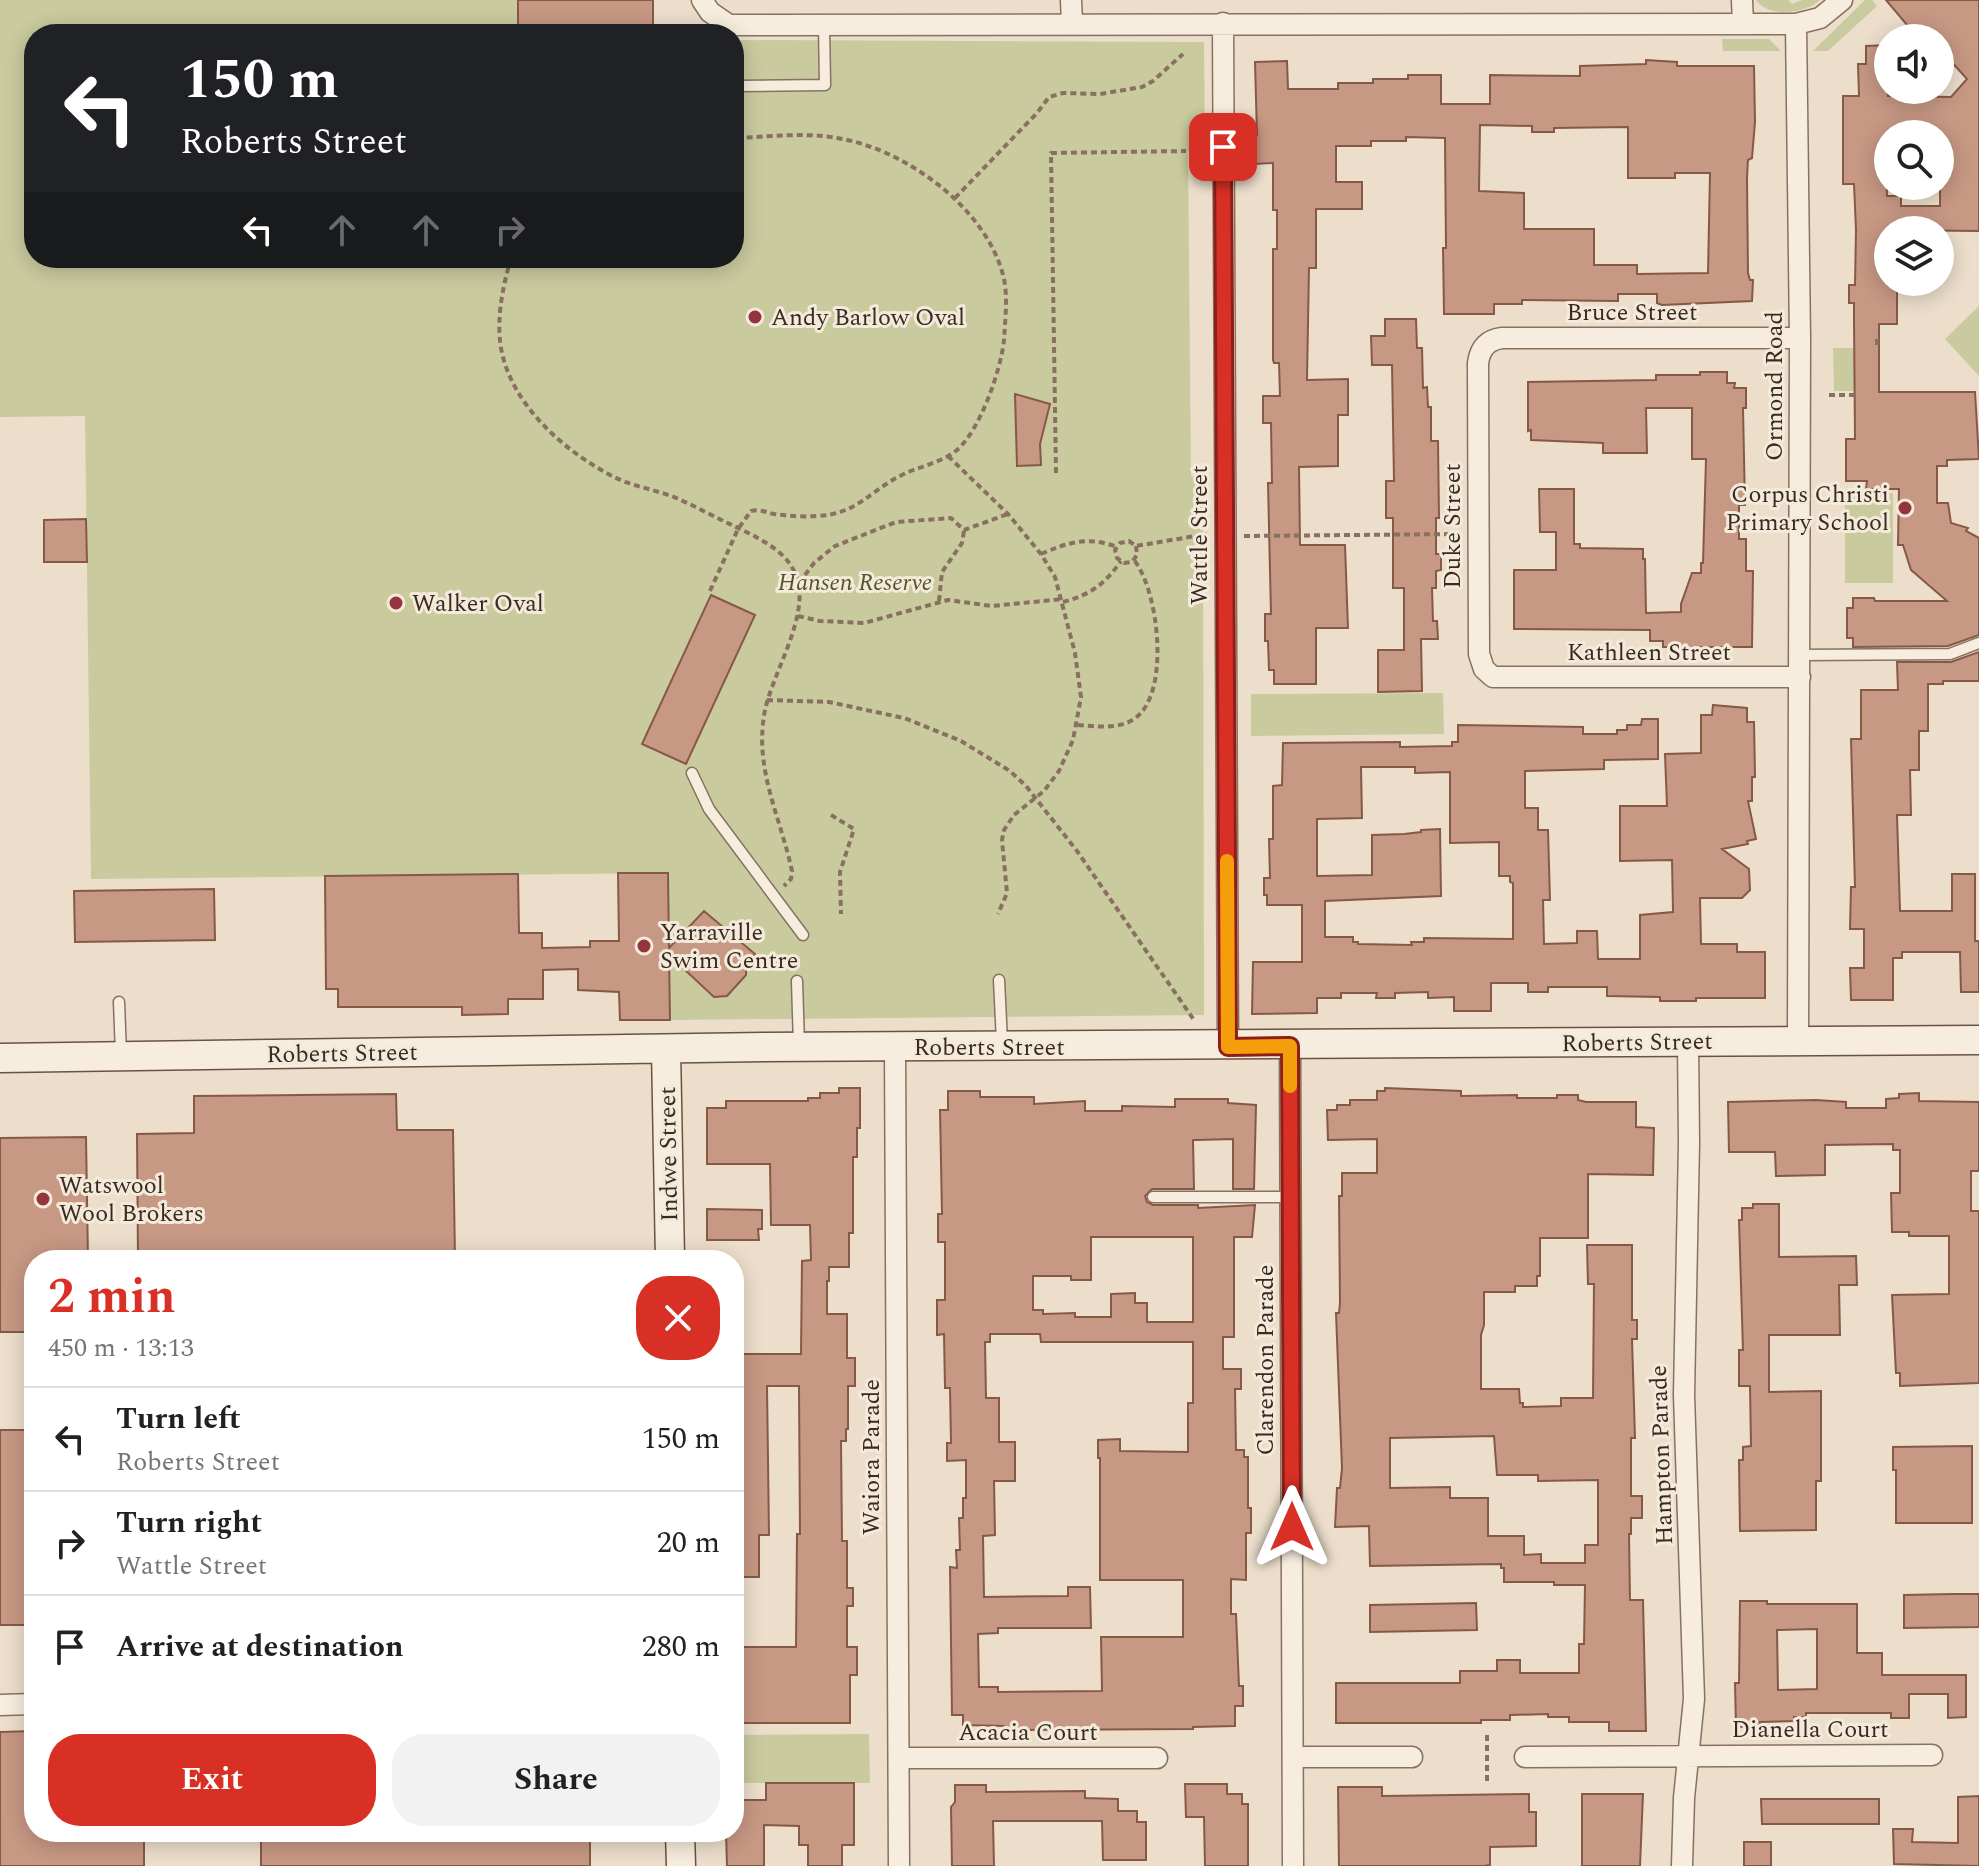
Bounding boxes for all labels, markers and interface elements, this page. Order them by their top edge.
map controls [1874,24,1954,296]
button: sound [1874,24,1954,104]
text: 150 m [180,38,339,123]
icon: left [48,56,152,160]
pin [1189,113,1257,181]
text: Roberts Street [180,115,407,170]
button: search [1874,120,1954,200]
icon: arrive [1201,125,1245,169]
icon: left [236,208,280,252]
icon: ahead [320,208,364,252]
icon: ahead [404,208,448,252]
icon: right [488,208,532,252]
button: layers [1874,216,1954,296]
street label: Bruce Street [1567,295,1697,331]
place label: Andy Barlow Oval [771,300,965,336]
marker: Andy Barlow Oval [746,308,764,326]
street label: Ormond Road [1757,311,1793,461]
street label: Duke Street [1435,463,1471,589]
street label: Wattle Street [1182,465,1218,605]
place label: Corpus Christi Primary School [1726,477,1889,541]
marker: Corpus Christi Primary School [1896,499,1914,517]
park label: Hansen Reserve [778,565,932,601]
place label: Walker Oval [412,586,544,622]
marker: Walker Oval [387,594,405,612]
street label: Kathleen Street [1567,635,1731,671]
place label: Yarraville Swim Centre [660,915,798,979]
marker: Yarraville Swim Centre [635,937,653,955]
street label: Roberts Street [1561,1024,1713,1062]
street label: Roberts Street [913,1030,1065,1066]
street label: Roberts Street [266,1035,418,1073]
street label: Indwe Street [650,1086,688,1222]
place label: Watswool Wool Brokers [59,1168,204,1232]
marker: Watswool Wool Brokers [34,1190,52,1208]
text: 2 min [48,1261,176,1334]
street label: Clarendon Parade [1248,1265,1284,1455]
button: close [636,1276,720,1360]
text: 450 m · 13:13 [48,1328,194,1368]
street label: Hampton Parade [1641,1364,1683,1546]
street label: Waiora Parade [854,1379,890,1535]
text: Turn left [116,1396,241,1442]
text: 150 m [642,1416,720,1462]
icon: left [48,1417,92,1461]
text: Roberts Street [116,1442,280,1482]
position arrow [1250,1485,1334,1569]
text: Turn right [116,1500,262,1546]
text: 20 m [657,1520,720,1566]
icon: right [48,1521,92,1565]
text: Wattle Street [116,1546,267,1586]
text: Arrive at destination [116,1624,403,1670]
text: 280 m [642,1624,720,1670]
icon: arrive [48,1625,92,1669]
street label: Dianella Court [1731,1712,1889,1748]
street label: Acacia Court [958,1715,1098,1751]
button: Exit [48,1734,376,1826]
button: Share [392,1734,720,1826]

